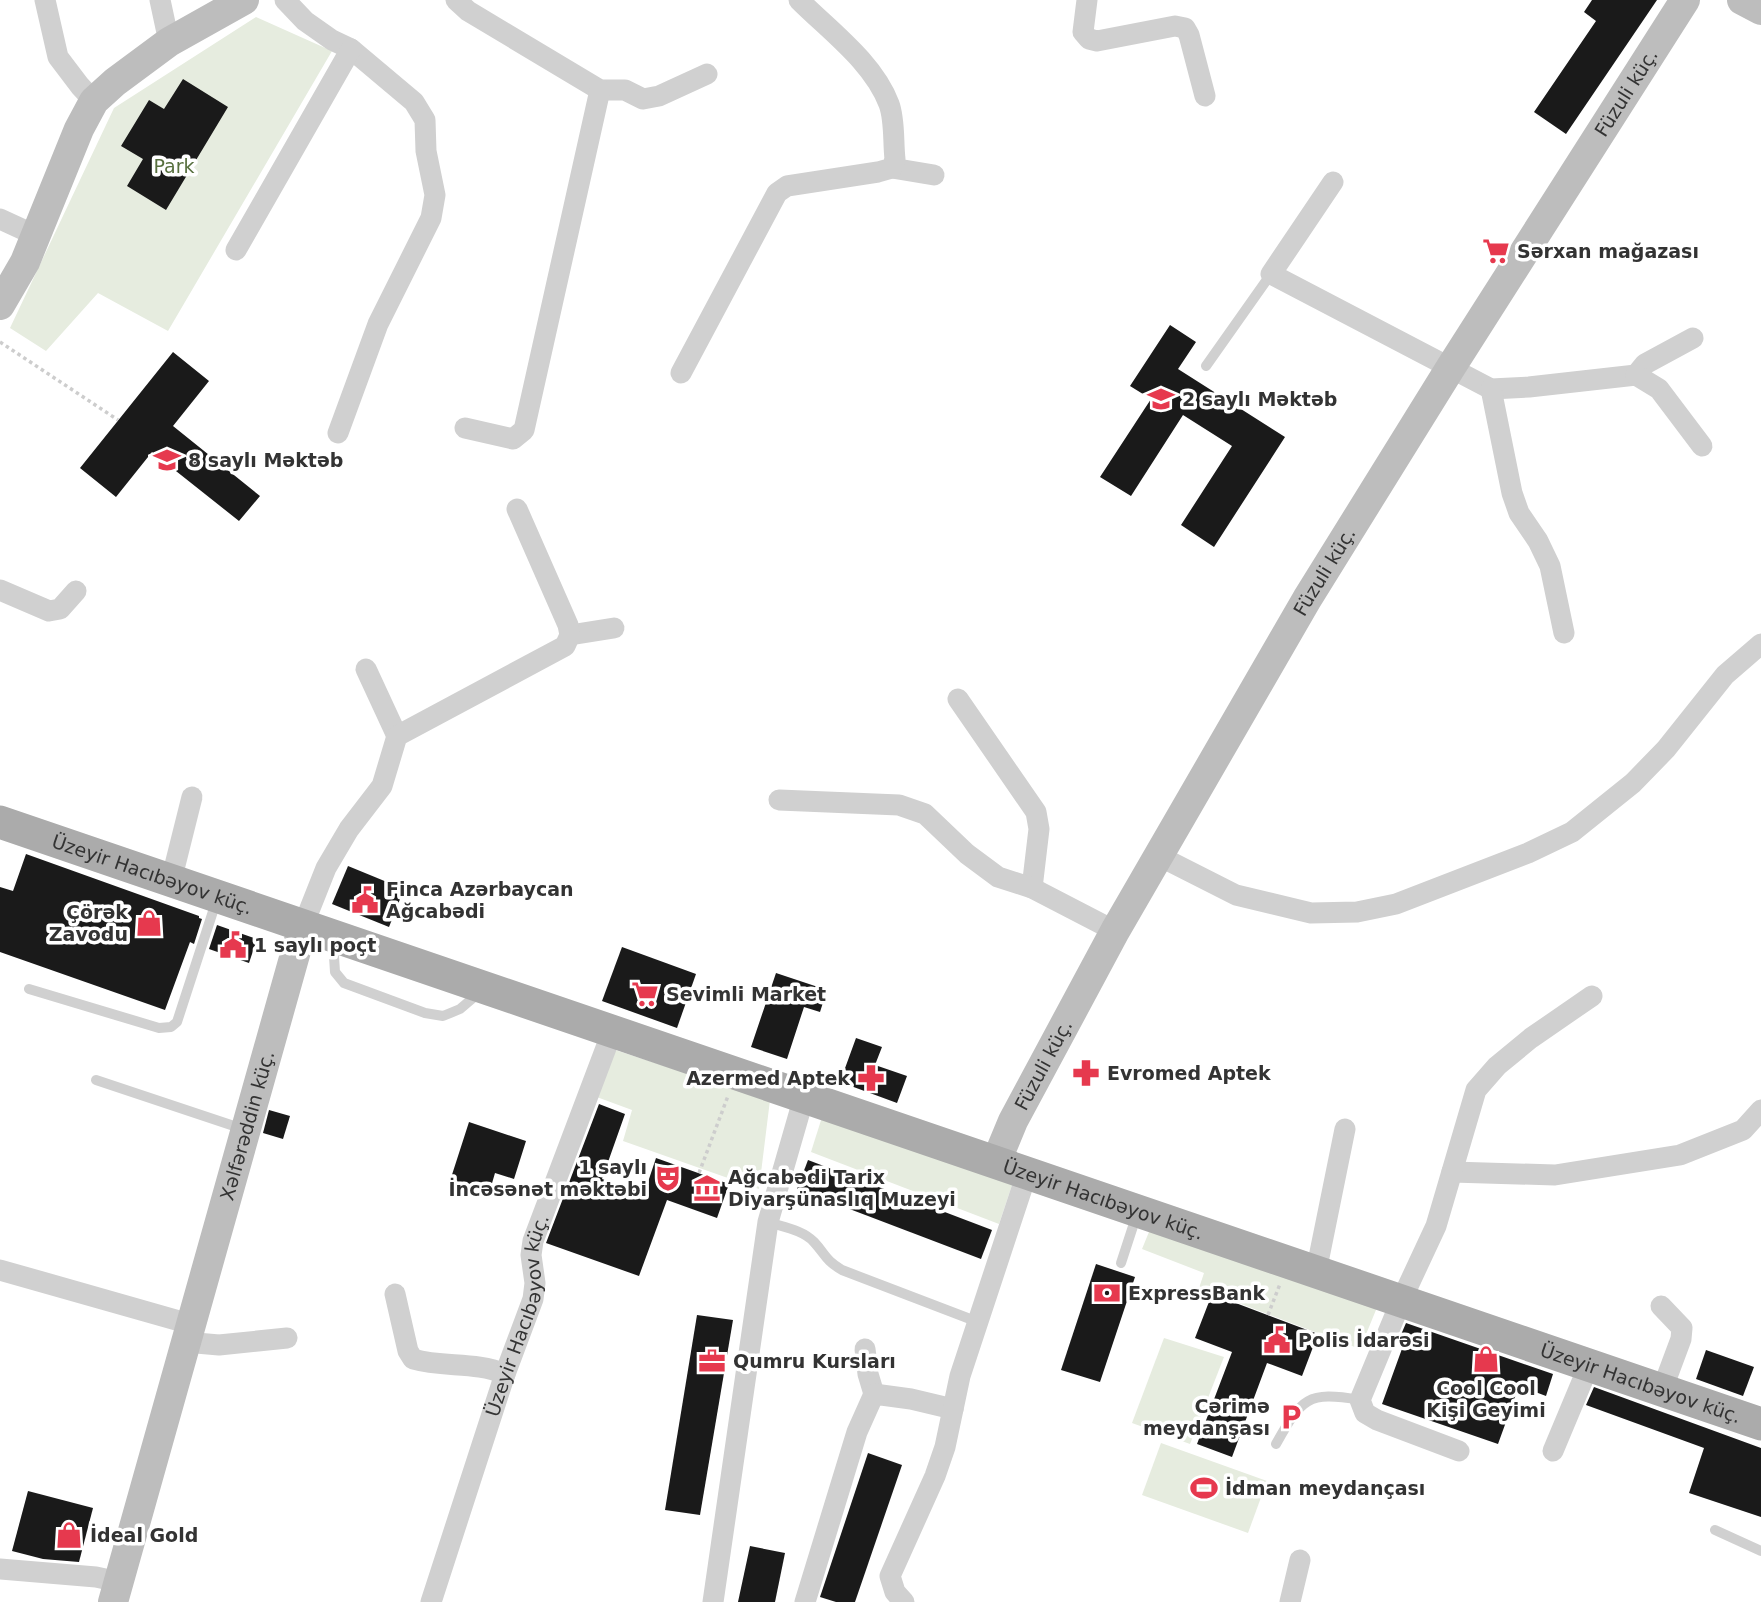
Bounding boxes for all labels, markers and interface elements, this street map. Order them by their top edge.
street label: Füzuli küç. [1590,45,1662,141]
park label: Park [153,155,195,177]
supermarket icon: Sərxan mağazası [1481,236,1511,266]
place label: Sərxan mağazası [1517,240,1699,262]
school or university icon: 2 saylı Məktəb [1146,384,1176,414]
place label: 2 saylı Məktəb [1182,388,1337,410]
school or university icon: 8 saylı Məktəb [152,445,182,475]
place label: 8 saylı Məktəb [188,449,343,471]
street label: Füzuli küç. [1289,523,1360,620]
street label: Üzeyir Hacıbəyov küç. [49,830,256,919]
place label: Finca Azərbaycan Ağcabədi [386,878,574,922]
public building icon: Finca Azərbaycan Ağcabədi [350,885,380,915]
place label: Çörək Zavodu [49,901,128,945]
shop icon: Çörək Zavodu [134,908,164,938]
public building icon: 1 saylı poçt [218,930,248,960]
place label: 1 saylı poçt [254,934,376,956]
supermarket icon: Sevimli Market [630,979,660,1009]
place label: Sevimli Market [666,983,826,1005]
street label: Füzuli küç. [1010,1016,1076,1114]
street label: Xəlfərəddin küç. [215,1048,278,1203]
pharmacy icon: Evromed Aptek [1071,1058,1101,1088]
place label: Evromed Aptek [1107,1062,1271,1084]
pharmacy icon: Azermed Aptek [856,1063,886,1093]
place label: Azermed Aptek [686,1067,850,1089]
street label: Üzeyir Hacıbəyov küç. [1000,1155,1207,1244]
place label: 1 saylı İncəsənət məktəbi [449,1156,647,1200]
theatre icon: 1 saylı İncəsənət məktəbi [653,1163,683,1193]
place label: Ağcabədi Tarix Diyarşünaslıq Muzeyi [728,1166,956,1210]
museum icon: Ağcabədi Tarix Diyarşünaslıq Muzeyi [692,1173,722,1203]
street label: Üzeyir Hacıbəyov küç. [481,1211,553,1419]
bank icon: ExpressBank [1092,1278,1122,1308]
place label: ExpressBank [1128,1282,1266,1304]
public building icon: Polis İdarəsi [1262,1325,1292,1355]
place label: Polis İdarəsi [1298,1328,1430,1351]
street label: Üzeyir Hacıbəyov küç. [1538,1338,1744,1427]
shop icon: Cool Cool Kişi Geyimi [1471,1344,1501,1374]
office icon: Qumru Kursları [697,1346,727,1376]
place label: Qumru Kursları [733,1350,896,1372]
place label: Cool Cool Kişi Geyimi [1426,1377,1546,1421]
place label: Cərimə meydanşası [1143,1395,1270,1439]
parking icon: Cərimə meydanşası [1276,1402,1306,1432]
sports icon: İdman meydançası [1189,1473,1219,1503]
place label: İdman meydançası [1225,1476,1425,1499]
shop icon: İdeal Gold [54,1520,84,1550]
place label: İdeal Gold [90,1523,198,1546]

